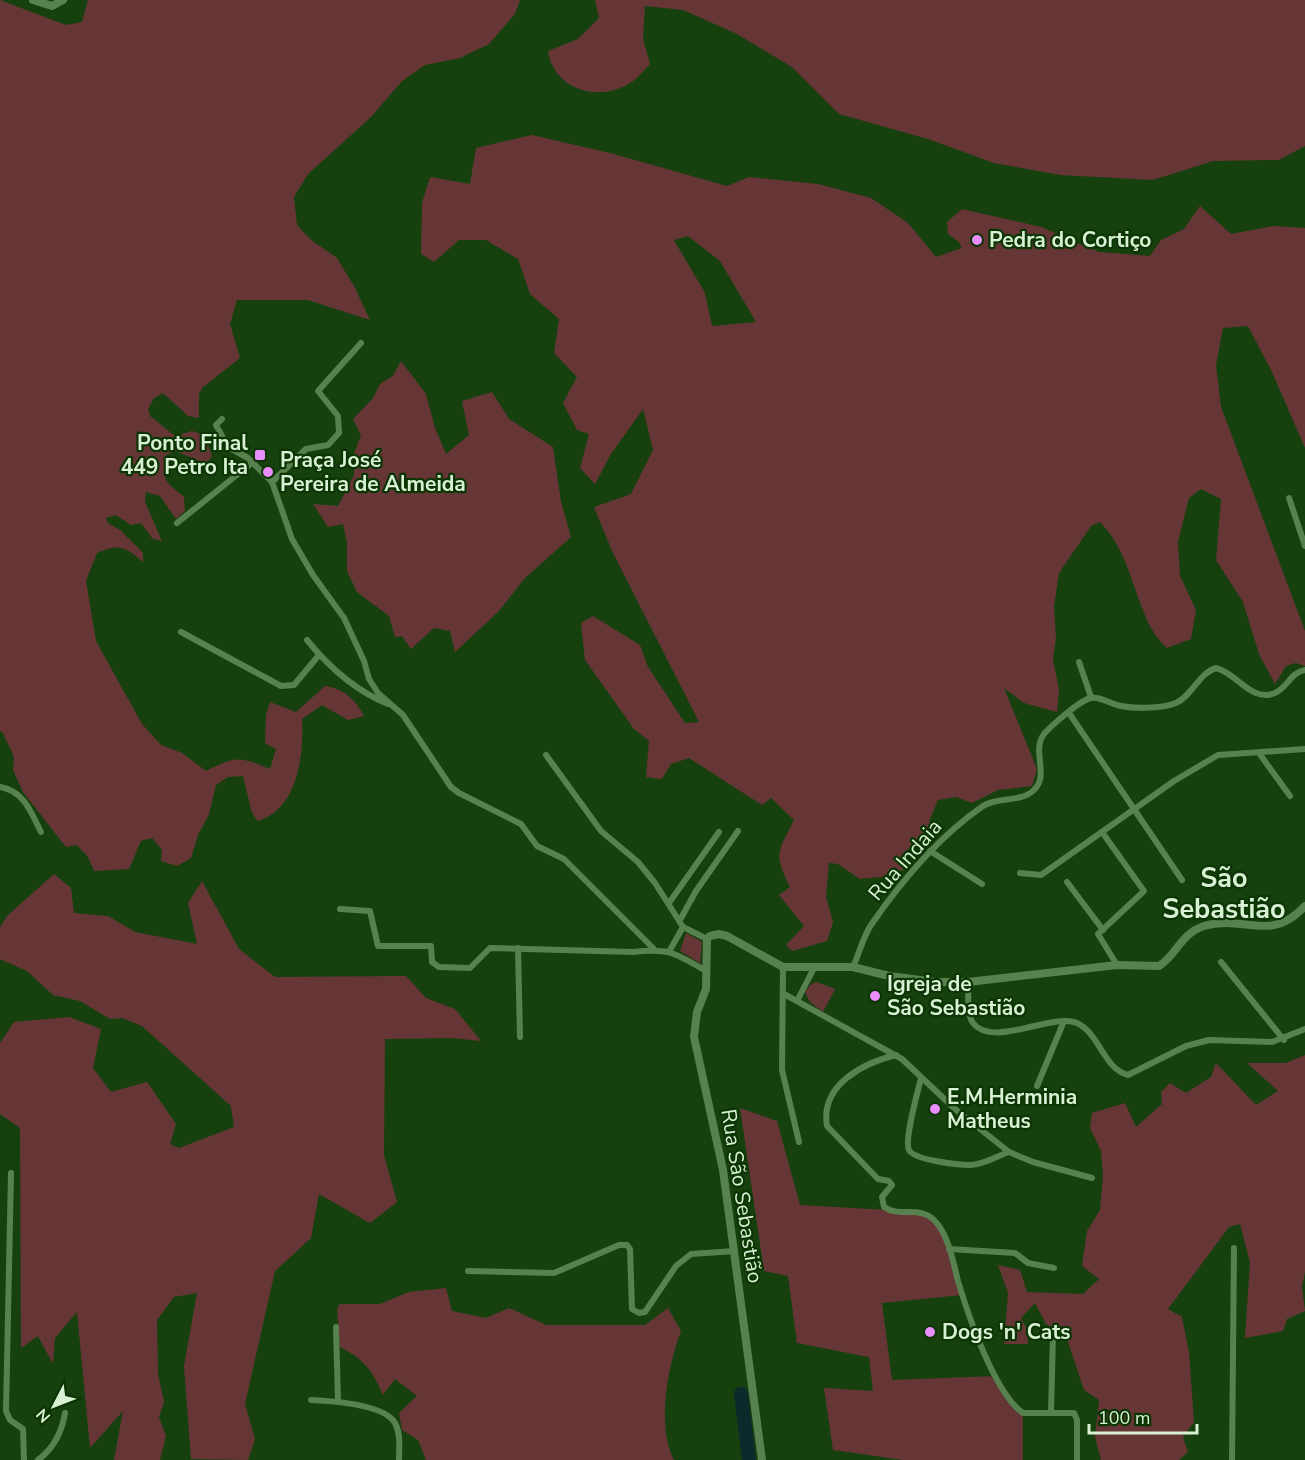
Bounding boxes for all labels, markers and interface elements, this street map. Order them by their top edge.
place label: Pedra do Cortiço [989,226,1151,254]
marker: Pedra do Cortiço [970,233,984,247]
place label: Ponto Final 449 Petro Ita [121,429,248,481]
place label: Praça José Pereira de Almeida [280,446,466,498]
marker: Ponto Final 449 Petro Ita [253,448,267,462]
marker: Praça José Pereira de Almeida [261,465,275,479]
street label: Rua Indaia [862,813,948,907]
district label: São Sebastião [1162,860,1286,928]
place label: Igreja de São Sebastião [887,970,1025,1022]
marker: Igreja de São Sebastião [868,989,882,1003]
place label: E.M.Herminia Matheus [947,1083,1077,1135]
marker: E.M.Herminia Matheus [928,1102,942,1116]
street label: Rua São Sebastião [714,1107,770,1285]
place label: Dogs 'n' Cats [942,1318,1071,1346]
marker: Dogs 'n' Cats [923,1325,937,1339]
north arrow [24,1376,84,1436]
scale bar [1089,1397,1197,1435]
text: N [31,1404,56,1427]
text: 100 m [1098,1406,1150,1430]

